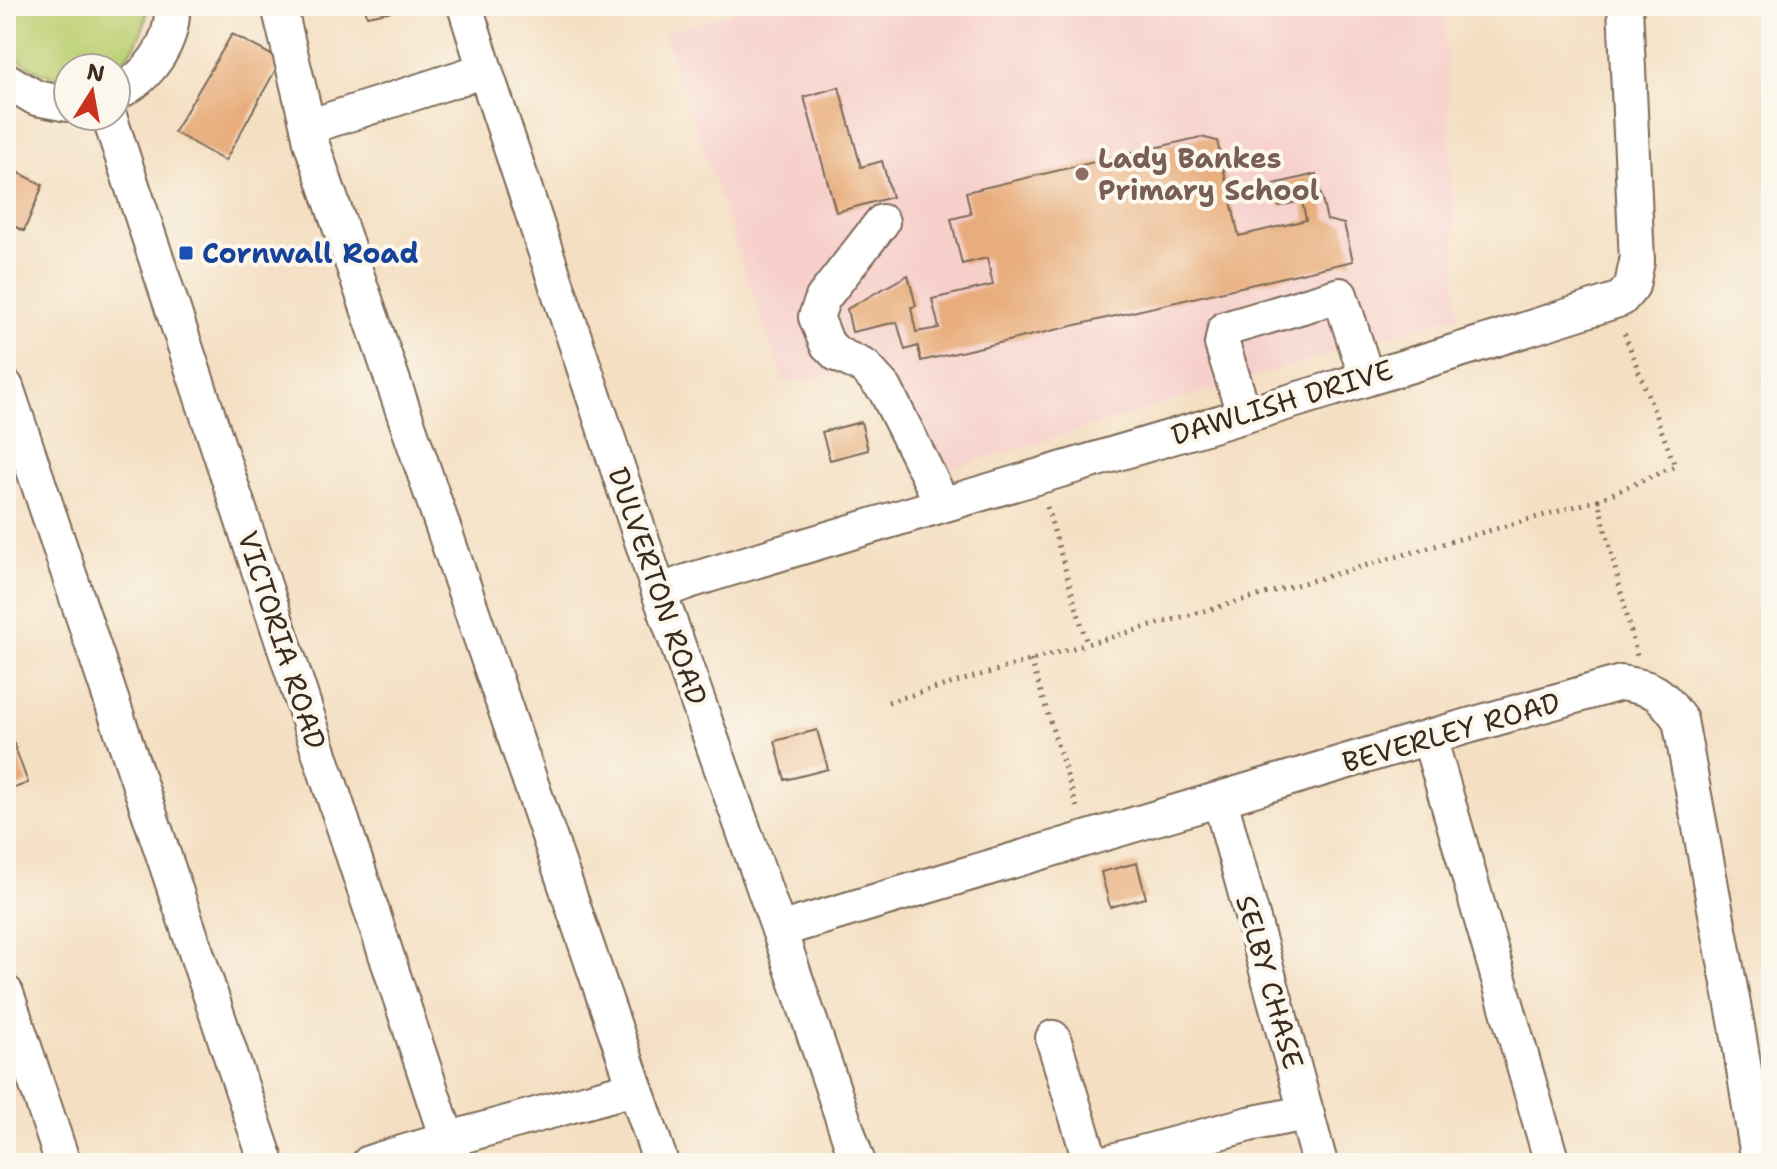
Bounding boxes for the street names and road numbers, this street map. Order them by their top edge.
street label: DAWLISH DRIVE [1167,350,1397,454]
street label: DULVERTON ROAD [600,462,716,710]
street label: VICTORIA ROAD [229,526,335,754]
street label: BEVERLEY ROAD [1338,683,1564,781]
street label: SELBY CHASE [1227,891,1313,1073]

